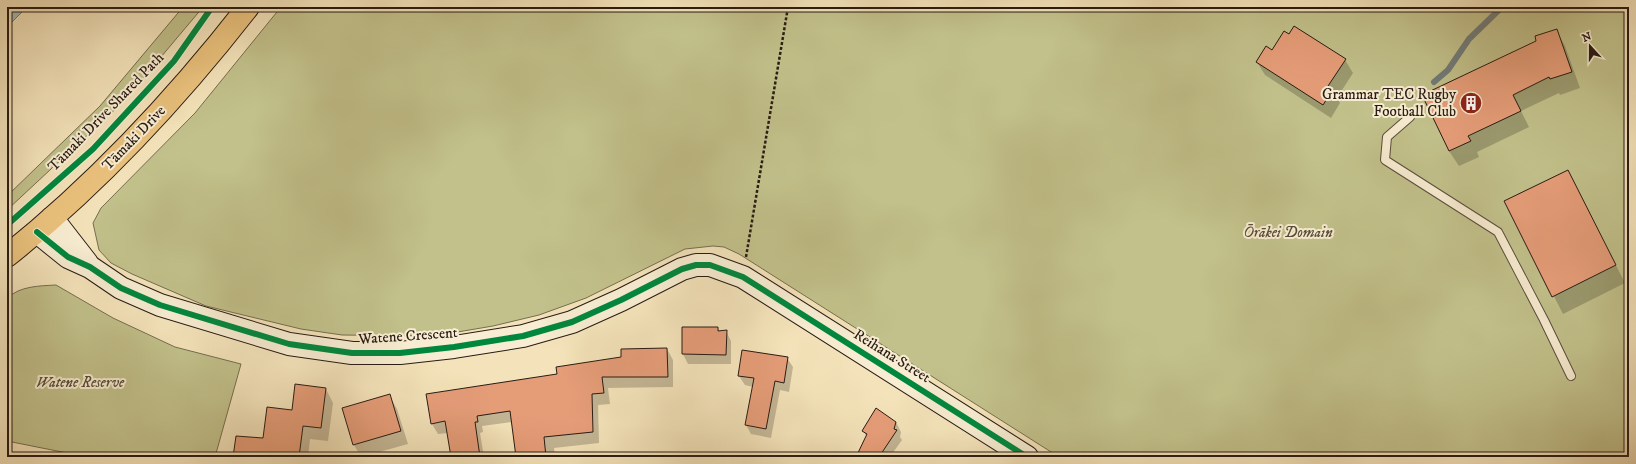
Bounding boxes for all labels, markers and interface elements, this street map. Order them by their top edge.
north arrow [1570,26,1610,66]
text: N [1580,29,1593,46]
street label: Tāmaki Drive Shared Path [44,49,168,175]
place label: Grammar TEC Rugby Football Club [1322,85,1457,121]
building icon: Grammar TEC Rugby Football Club [1458,90,1484,116]
street label: Tāmaki Drive [99,102,169,174]
park label: Ōrākei Domain [1243,223,1333,242]
street label: Watene Crescent [357,323,458,349]
street label: Reihana Street [850,325,934,387]
park label: Watene Reserve [36,373,125,392]

